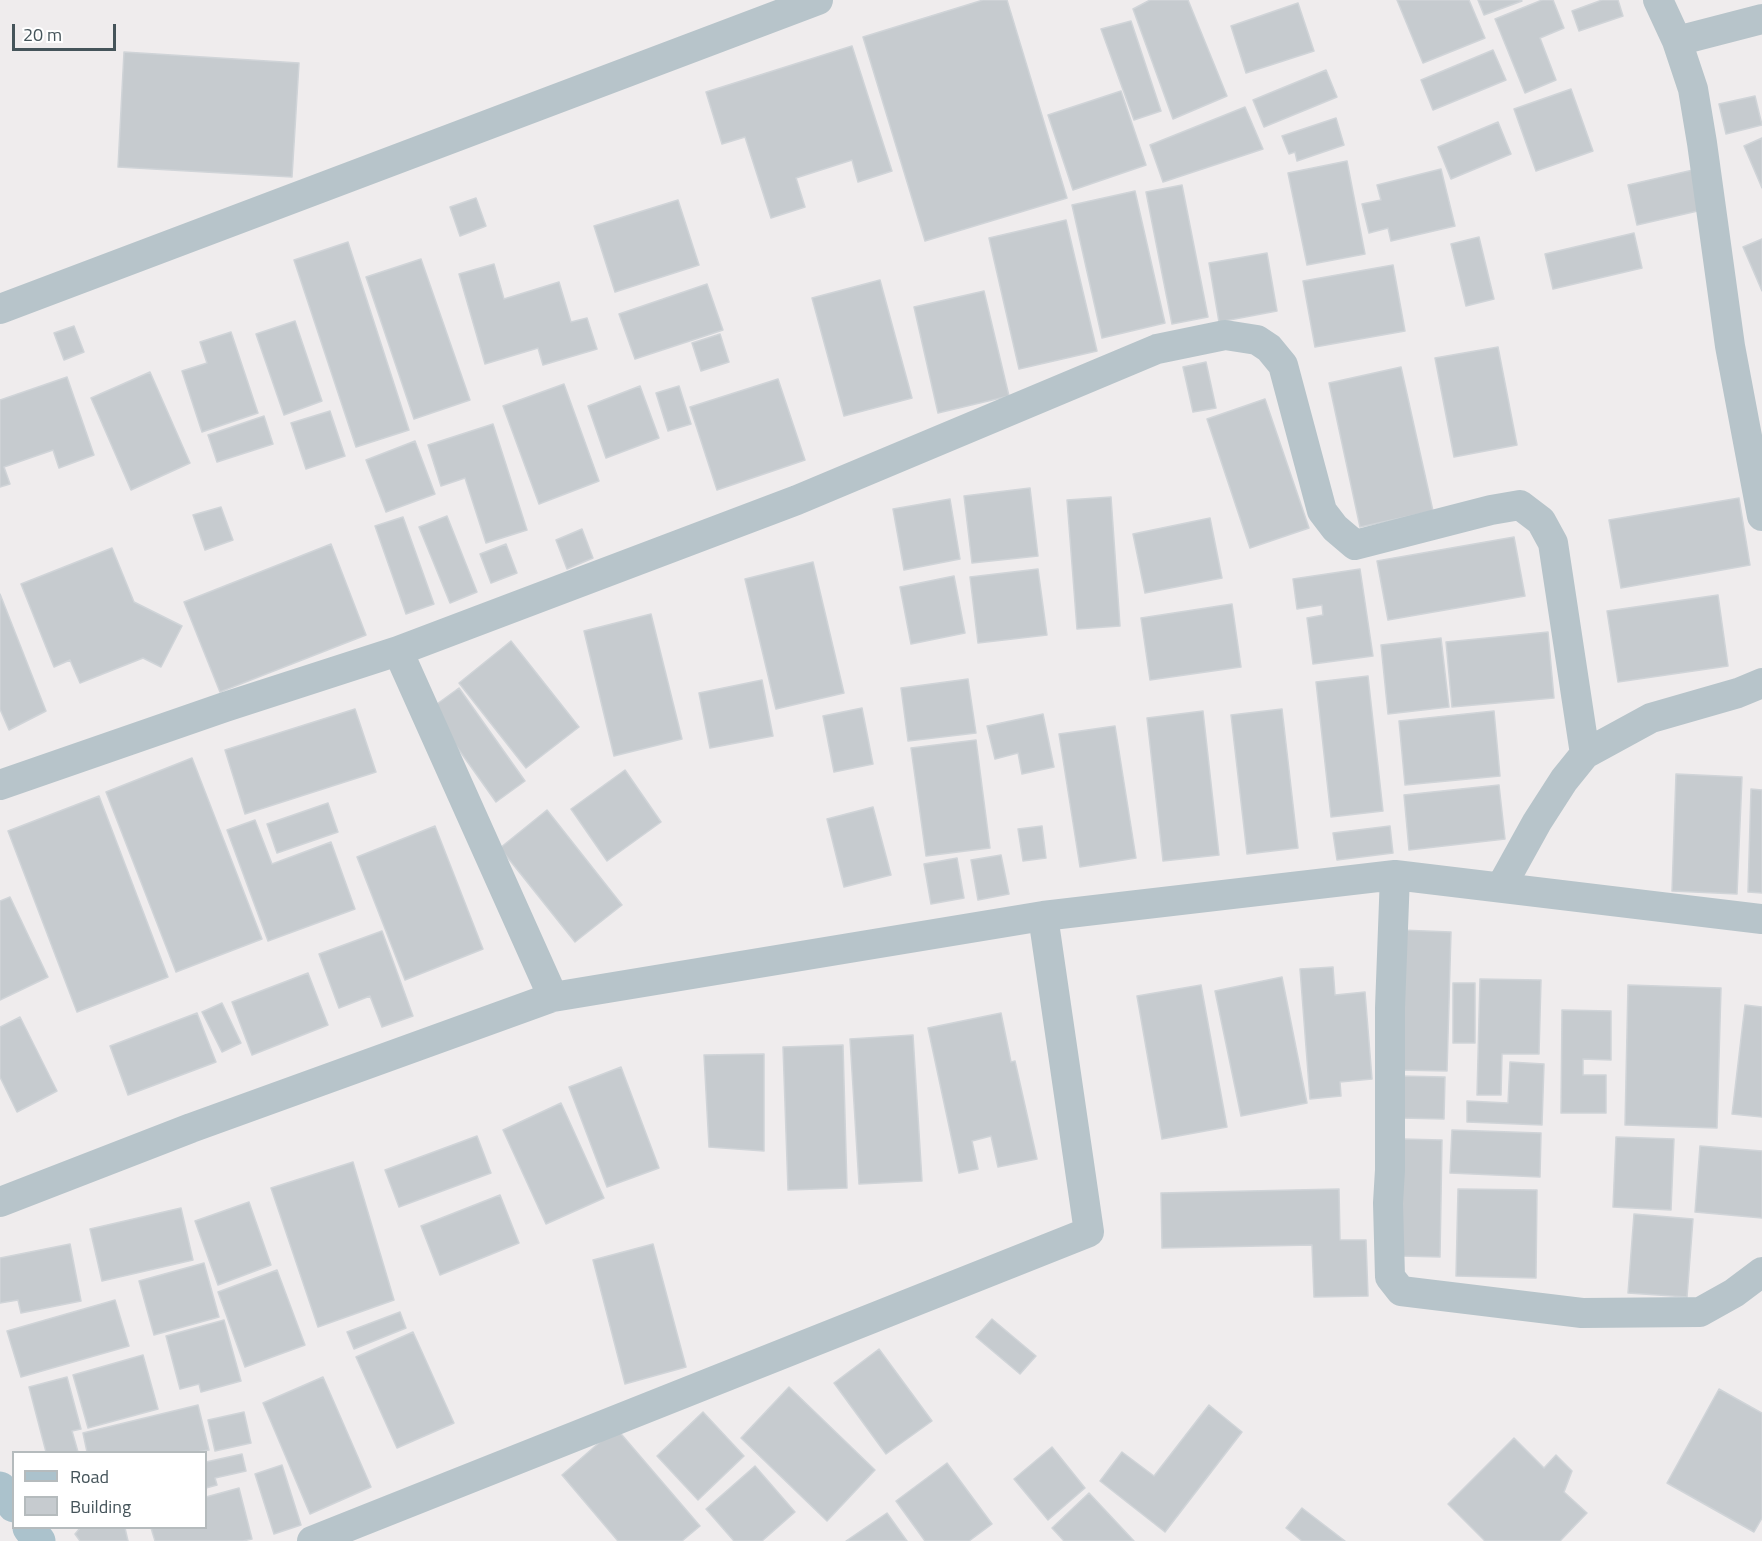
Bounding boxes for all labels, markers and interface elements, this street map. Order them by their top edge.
scale bar [15,12,118,50]
text: 20 m [23,21,62,48]
legend [12,1451,207,1529]
text: Road [70,1463,109,1490]
text: Building [70,1493,131,1520]

